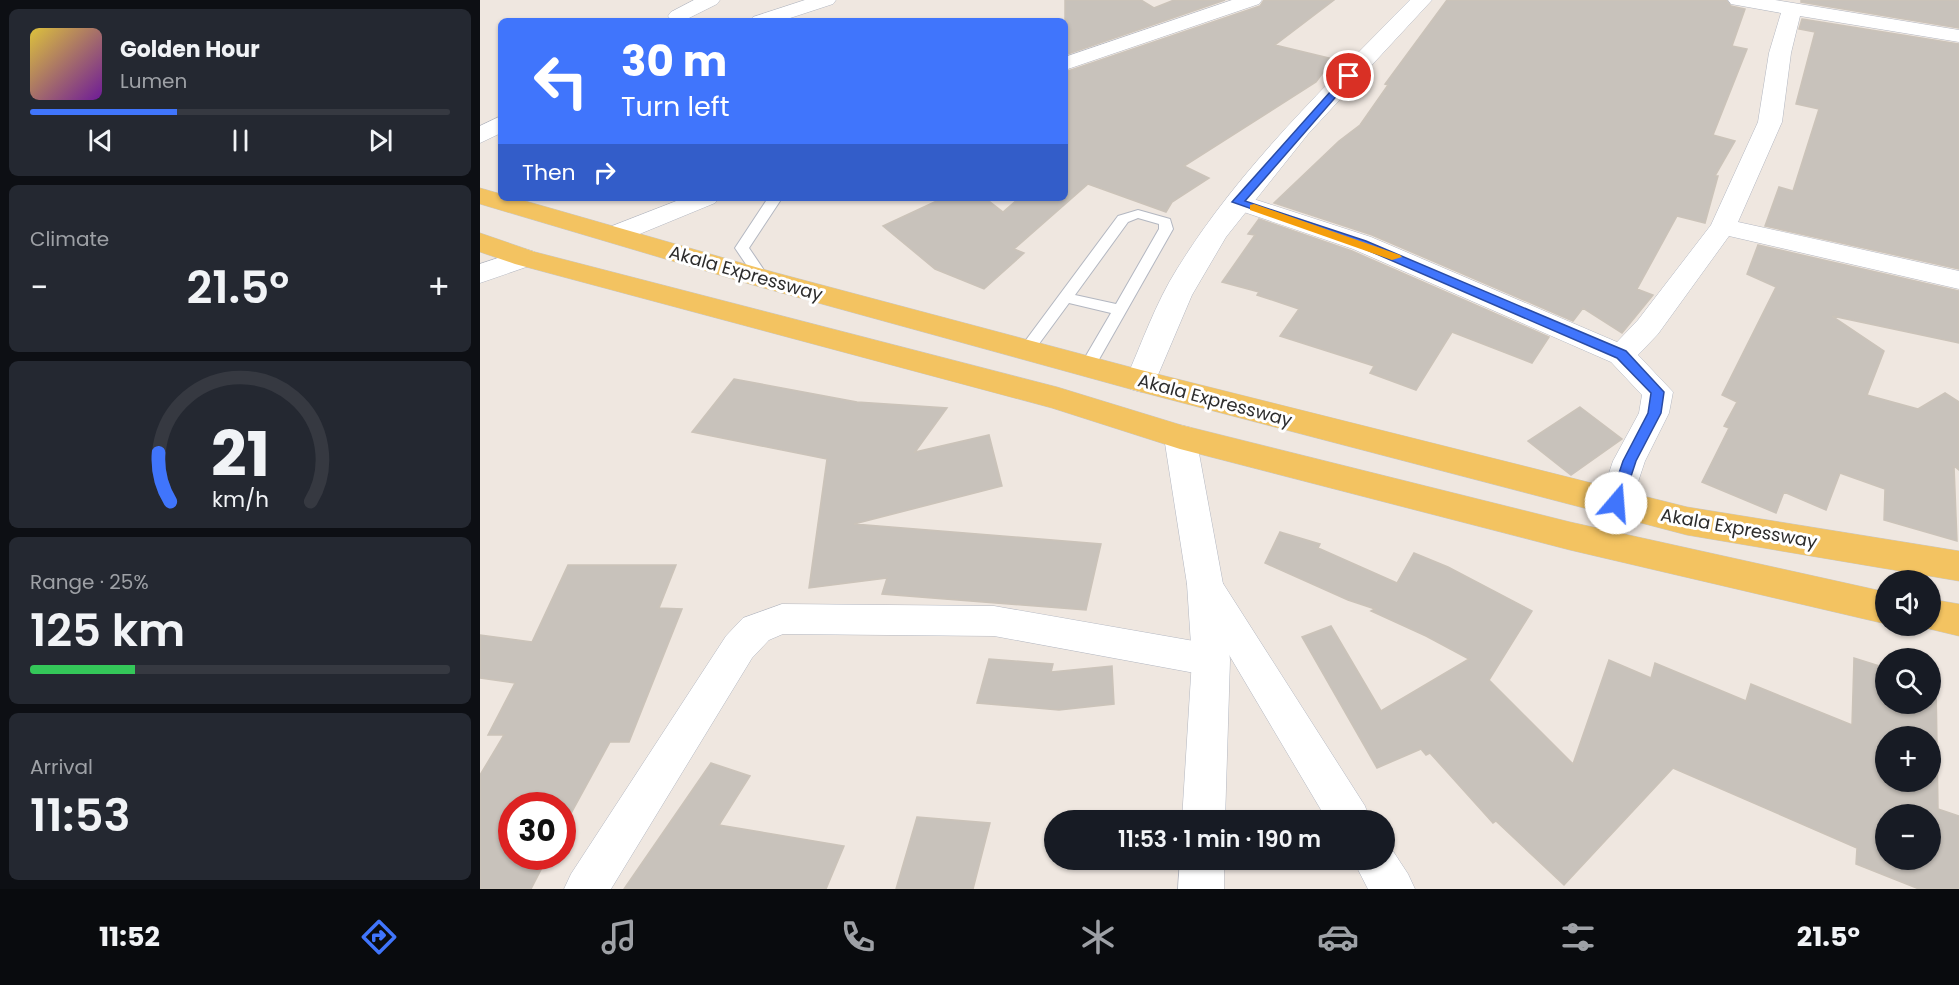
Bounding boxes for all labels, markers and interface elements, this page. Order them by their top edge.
text: 30 m [621,32,727,91]
text: Golden Hour [120,34,260,65]
icon: left [522,42,600,120]
pin [1323,50,1374,101]
icon: arrive [1332,59,1365,92]
text: Lumen [120,67,187,95]
text: Turn left [621,88,730,125]
icon: previous [84,124,117,157]
icon: pause [224,124,257,157]
icon: next [364,124,397,157]
icon: right [588,156,621,189]
text: Then [522,157,576,188]
text: Climate [30,225,109,253]
street label: Akala Expressway [666,239,826,307]
text: 21.5° [186,256,289,319]
text: − [30,264,48,311]
text: + [427,264,450,311]
street label: Akala Expressway [1135,367,1295,433]
text: 21 [210,410,270,498]
position arrow [1584,471,1648,535]
text: km/h [211,484,269,515]
street label: Akala Expressway [1659,502,1819,554]
text: Range · 25% [30,568,149,596]
map controls [1875,570,1941,870]
button: sound [1875,570,1941,636]
text: 125 km [30,599,185,662]
button: search [1875,648,1941,714]
button: + [1875,726,1941,792]
text: Arrival [30,753,93,781]
text: 11:53 [30,784,130,847]
speed limit sign: 30 [498,792,576,870]
button: − [1875,804,1941,870]
text: 11:53 · 1 min · 190 m [1118,824,1321,855]
icon: directions [358,916,400,958]
icon: music [598,916,640,958]
icon: phone [837,916,879,958]
icon: climate [1077,916,1119,958]
icon: car [1317,916,1359,958]
icon: filters [1557,916,1599,958]
text: 11:52 [99,918,160,955]
text: 21.5° [1797,918,1860,955]

